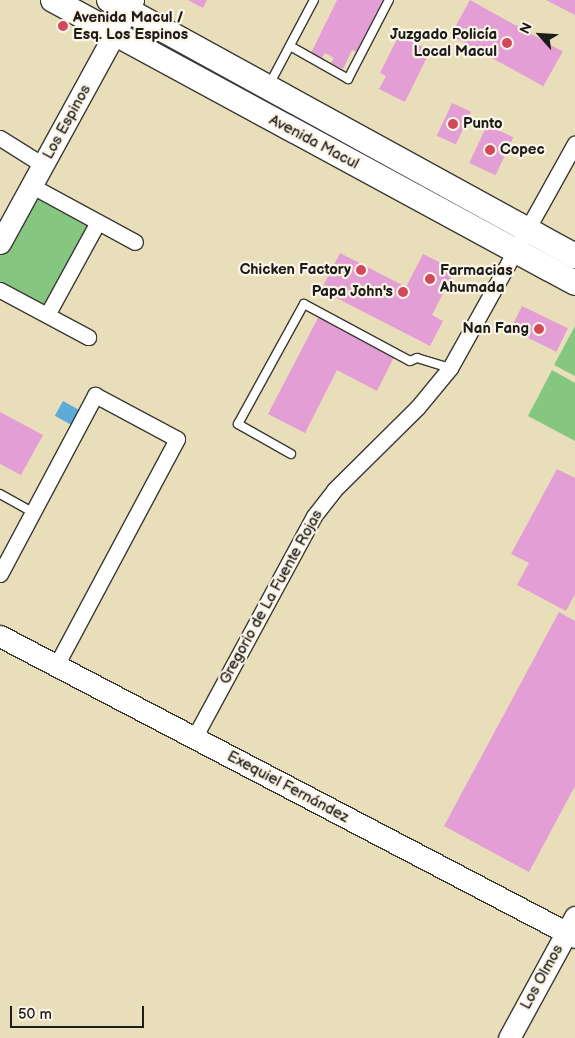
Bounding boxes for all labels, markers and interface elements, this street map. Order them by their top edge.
place label: Avenida Macul / Esq. Los Espinos [73,8,188,43]
north arrow [515,10,565,60]
marker: Avenida Macul / Esq. Los Espinos [57,20,69,32]
text: N [516,20,536,37]
place label: Juzgado Policía Local Macul [390,25,497,60]
marker: Juzgado Policía Local Macul [501,37,513,49]
street label: Los Espinos [39,82,95,162]
street label: Avenida Macul [266,111,362,173]
place label: Punto [463,115,503,133]
marker: Punto [447,118,459,130]
place label: Copec [500,141,545,159]
marker: Copec [484,144,496,156]
place label: Chicken Factory [240,261,351,279]
place label: Farmacias Ahumada [440,261,513,296]
marker: Chicken Factory [355,264,367,276]
marker: Farmacias Ahumada [424,273,436,285]
place label: Papa John's [312,283,393,301]
marker: Papa John's [397,286,409,298]
place label: Nan Fang [463,320,529,338]
marker: Nan Fang [533,323,545,335]
street label: Gregorio de La Fuente Rojas [216,507,326,687]
street label: Exequiel Fernández [224,747,352,827]
street label: Los Olmos [517,941,567,1013]
scale bar [12,996,146,1028]
text: 50 m [18,1005,52,1024]

